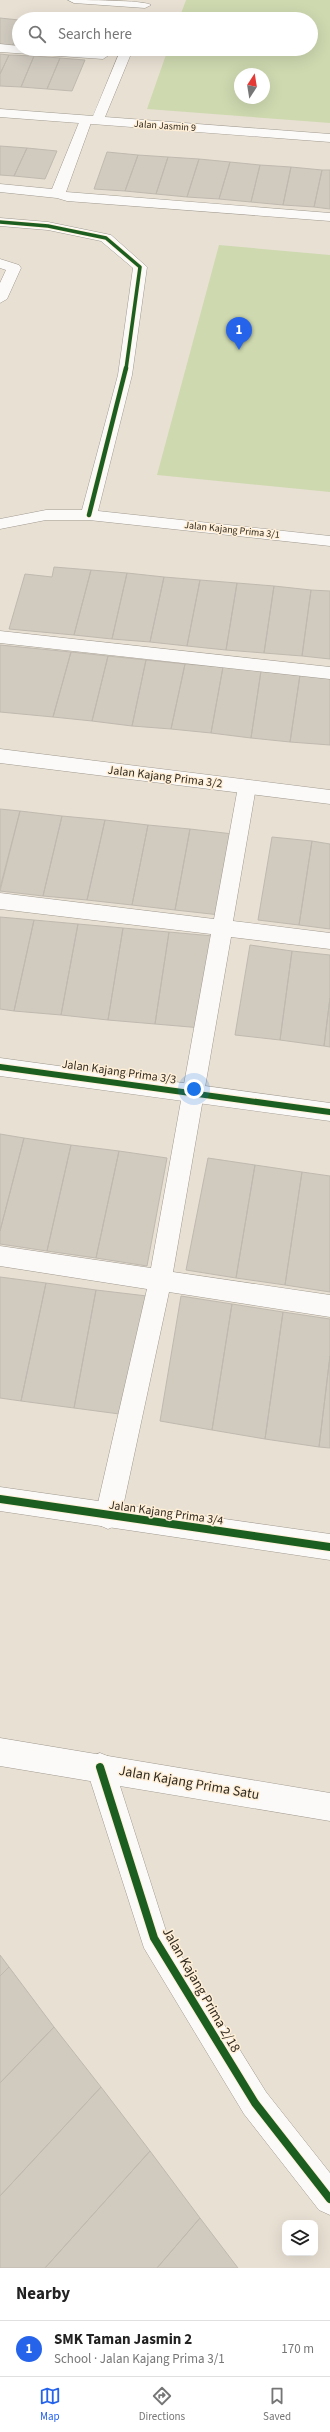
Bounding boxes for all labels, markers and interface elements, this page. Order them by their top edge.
search box [12,12,318,56]
icon: search [26,23,48,45]
text: Search here [58,24,132,45]
north arrow [234,68,270,104]
street label: Jalan Jasmin 9 [134,117,196,135]
pin: 1 [226,317,252,350]
street label: Jalan Kajang Prima 3/1 [183,518,281,542]
street label: Jalan Kajang Prima 3/2 [107,762,223,792]
street label: Jalan Kajang Prima 3/3 [61,1056,177,1088]
your location [184,1079,204,1099]
street label: Jalan Kajang Prima 3/4 [108,1497,224,1529]
street label: Jalan Kajang Prima Satu [117,1761,261,1805]
street label: Jalan Kajang Prima 2/18 [157,1924,245,2056]
map controls [282,2220,318,2256]
button: layers [282,2220,318,2256]
text: Nearby [16,2282,70,2306]
text: SMK Taman Jasmin 2 [54,2329,192,2350]
text: 1 [26,2340,32,2358]
text: 170 m [281,2340,314,2358]
text: School · Jalan Kajang Prima 3/1 [54,2350,225,2368]
tab: Map [39,2385,61,2424]
tab: Directions [139,2385,185,2424]
tab: Saved [263,2385,291,2424]

